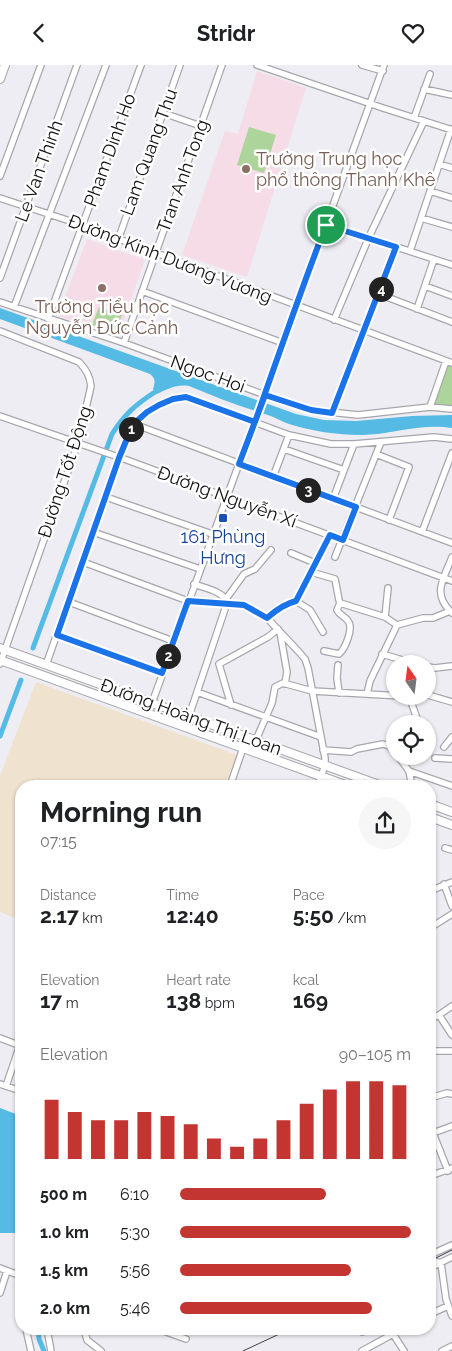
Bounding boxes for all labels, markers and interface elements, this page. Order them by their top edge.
icon: back [25,19,53,47]
icon: heart [399,19,427,47]
text: Stridr [197,20,255,46]
street label: Lam Quang Thu [116,86,181,218]
street label: Pham Dinh Ho [79,90,140,209]
street label: Le Van Thinh [10,117,67,225]
street label: Tran Anh Tong [152,117,213,235]
place label: Trường Trung học phổ thông Thanh Khê [256,148,436,190]
marker: Trường Trung học phổ thông Thanh Khê [240,163,252,175]
pin [305,204,347,246]
street label: Đường Kinh Dương Vương [65,210,275,307]
icon: arrive [312,211,340,239]
pin: 4 [368,277,394,301]
text: 4 [378,281,386,297]
marker: Trường Tiểu học Nguyễn Đức Cảnh [96,282,108,294]
place label: Trường Tiểu học Nguyễn Đức Cảnh [26,296,178,338]
street label: Ngoc Hoi [168,350,248,397]
street label: Đường Tốt Động [33,403,96,541]
pin: 1 [118,417,144,441]
text: 1 [128,421,135,437]
street label: Đường Nguyễn Xí [155,462,300,532]
pin: 3 [296,477,320,503]
text: 3 [305,482,312,498]
marker: 161 Phùng Hưng [217,512,229,524]
place label: 161 Phùng Hưng [181,526,265,568]
pin: 2 [156,643,180,669]
text: 2 [165,648,172,664]
north arrow [386,655,436,705]
map controls [386,655,436,765]
street label: Đường Hoàng Thị Loan [98,674,285,759]
button: locate [386,715,436,765]
text: Morning run [40,796,202,829]
button: share [359,797,411,849]
text: 07:15 [40,832,77,851]
text: Distance [40,887,96,903]
text: Time [166,887,199,903]
text: Pace [293,887,325,903]
text: 2.17 [40,903,79,928]
text: 12:40 [166,903,219,928]
text: 5:50 [293,903,334,928]
text: km [79,910,103,926]
text: /km [334,910,366,926]
text: Elevation [40,972,99,988]
text: Heart rate [166,972,231,988]
text: kcal [293,972,319,988]
text: 17 [40,988,62,1013]
text: 138 [166,988,201,1013]
text: 169 [293,988,328,1013]
text: m [62,995,79,1011]
text: bpm [201,995,235,1011]
text: Elevation [40,1045,108,1064]
text: 90–105 m [339,1045,411,1064]
text: 500 m [40,1185,87,1204]
text: 6:10 [120,1185,149,1204]
text: 1.0 km [40,1223,89,1242]
text: 5:30 [120,1223,150,1242]
text: 1.5 km [40,1261,88,1280]
text: 5:56 [120,1261,150,1280]
text: 2.0 km [40,1299,90,1318]
text: 5:46 [120,1299,150,1318]

